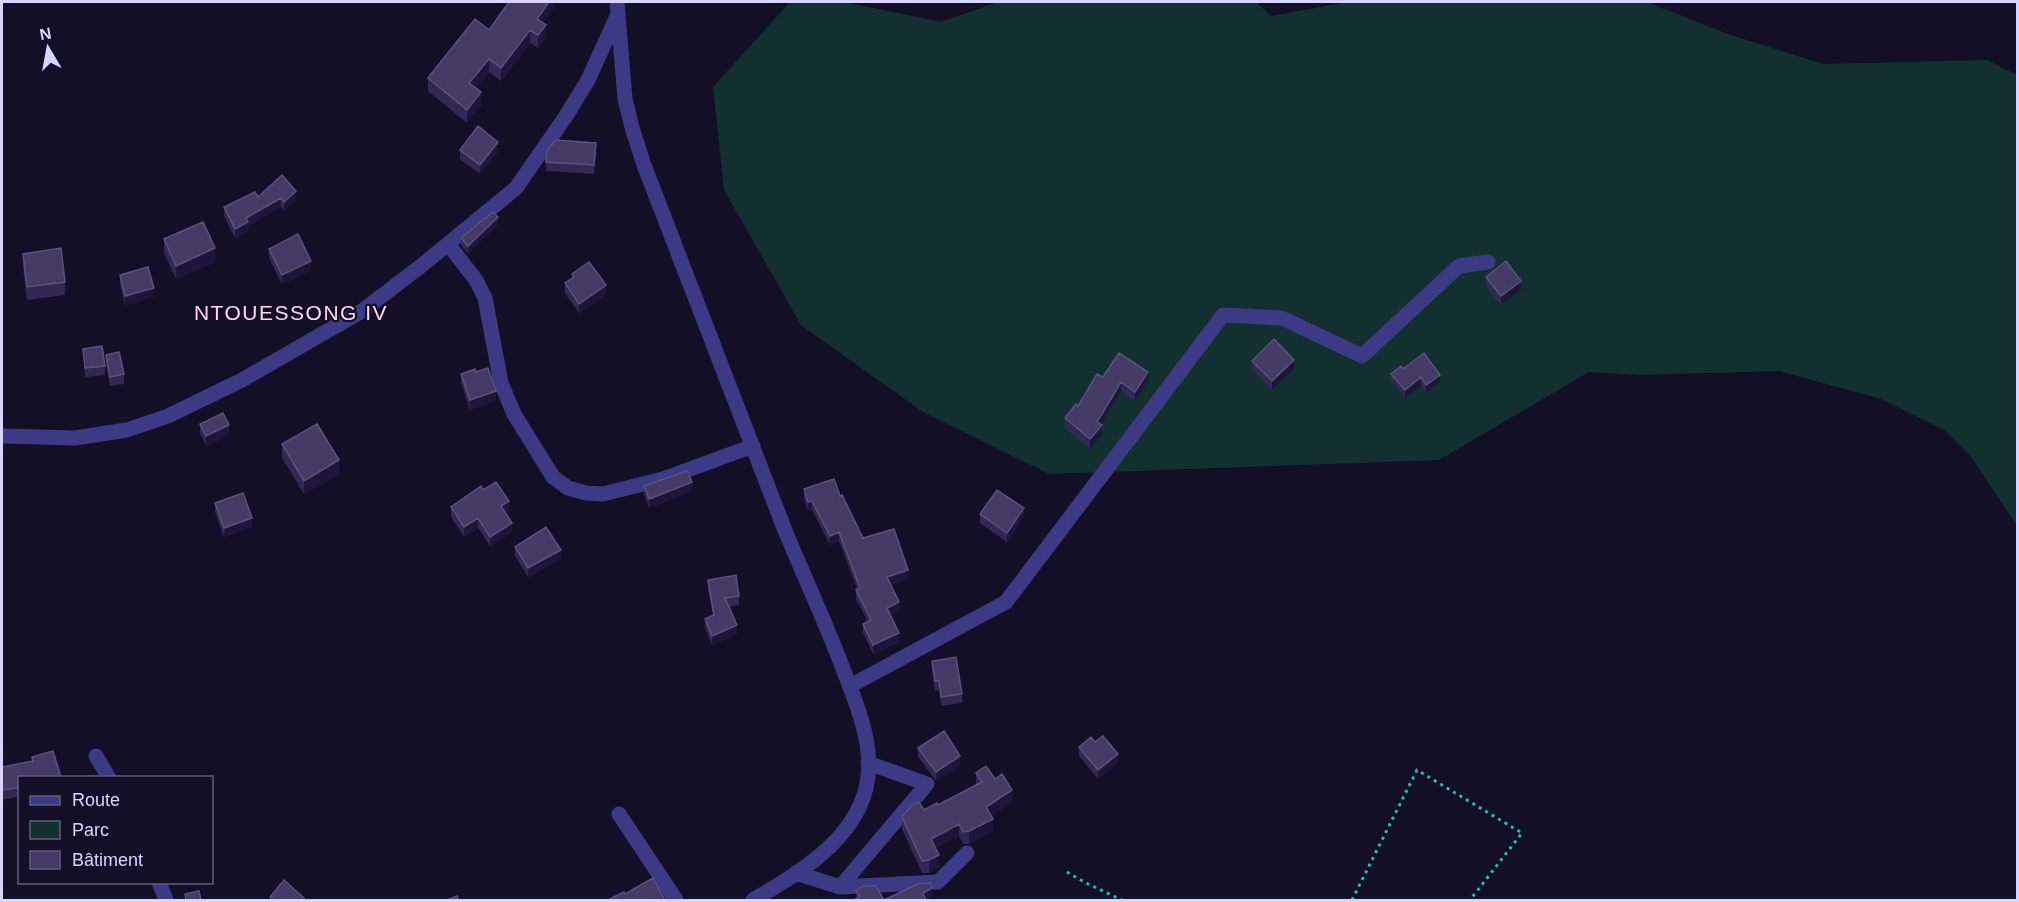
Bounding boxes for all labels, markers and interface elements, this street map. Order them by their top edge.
north arrow [18,18,78,78]
text: N [38,24,53,43]
district label: NTOUESSONG IV [194,301,388,324]
legend [18,776,213,884]
text: Route [72,790,120,810]
text: Parc [72,820,109,840]
text: Bâtiment [72,850,143,870]

